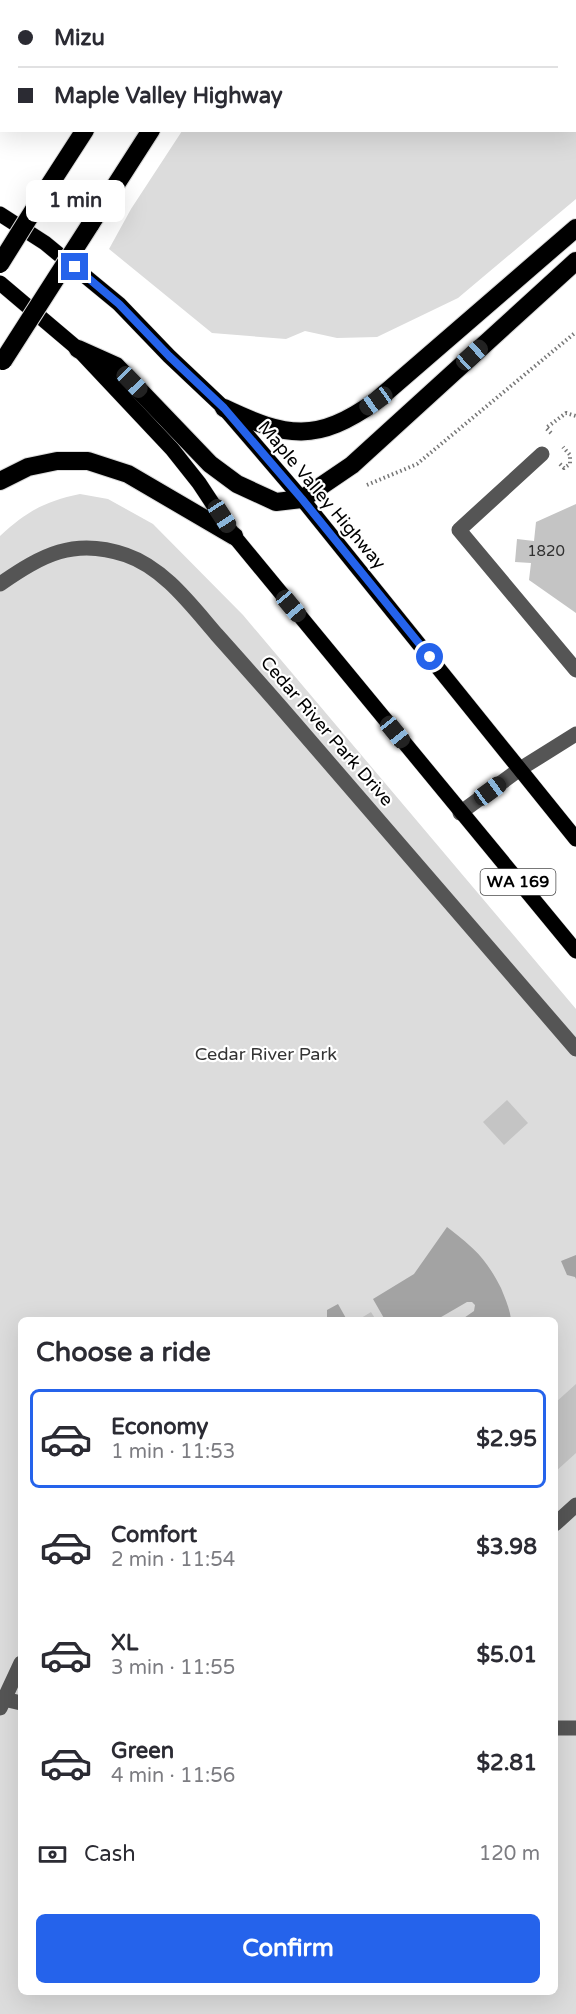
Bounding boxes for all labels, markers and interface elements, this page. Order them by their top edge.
text: Mizu [54,25,105,51]
text: Maple Valley Highway [54,83,283,109]
callout: 1 min [26,180,124,222]
text: 1 min [49,189,102,213]
route end [61,253,88,280]
car [453,336,491,374]
car [113,363,151,401]
car [356,383,396,419]
street label: Maple Valley Highway [253,416,391,574]
car [205,496,239,536]
house number: 1820 [527,542,565,560]
car [273,586,309,626]
route start [416,643,443,670]
street label: Cedar River Park Drive [256,652,398,810]
car [377,712,413,752]
car [470,773,510,809]
road number: WA 169 [480,869,556,895]
park label: Cedar River Park [195,1043,337,1065]
text: Choose a ride [36,1336,211,1369]
icon: car [39,1412,93,1466]
text: Economy [111,1414,208,1440]
text: $2.95 [476,1426,537,1452]
text: 1 min · 11:53 [111,1440,235,1464]
icon: car [39,1520,93,1574]
text: Comfort [111,1522,197,1548]
text: $3.98 [476,1534,537,1560]
text: 2 min · 11:54 [111,1548,235,1572]
icon: car [39,1628,93,1682]
text: XL [111,1630,138,1656]
text: $5.01 [476,1642,537,1668]
text: 3 min · 11:55 [111,1656,235,1680]
icon: car [39,1736,93,1790]
text: Green [111,1738,174,1764]
text: $2.81 [476,1750,537,1776]
text: 4 min · 11:56 [111,1764,235,1788]
icon: cash [36,1838,69,1871]
text: Cash [84,1841,136,1867]
text: 120 m [479,1842,540,1866]
button: Confirm [36,1914,540,1983]

